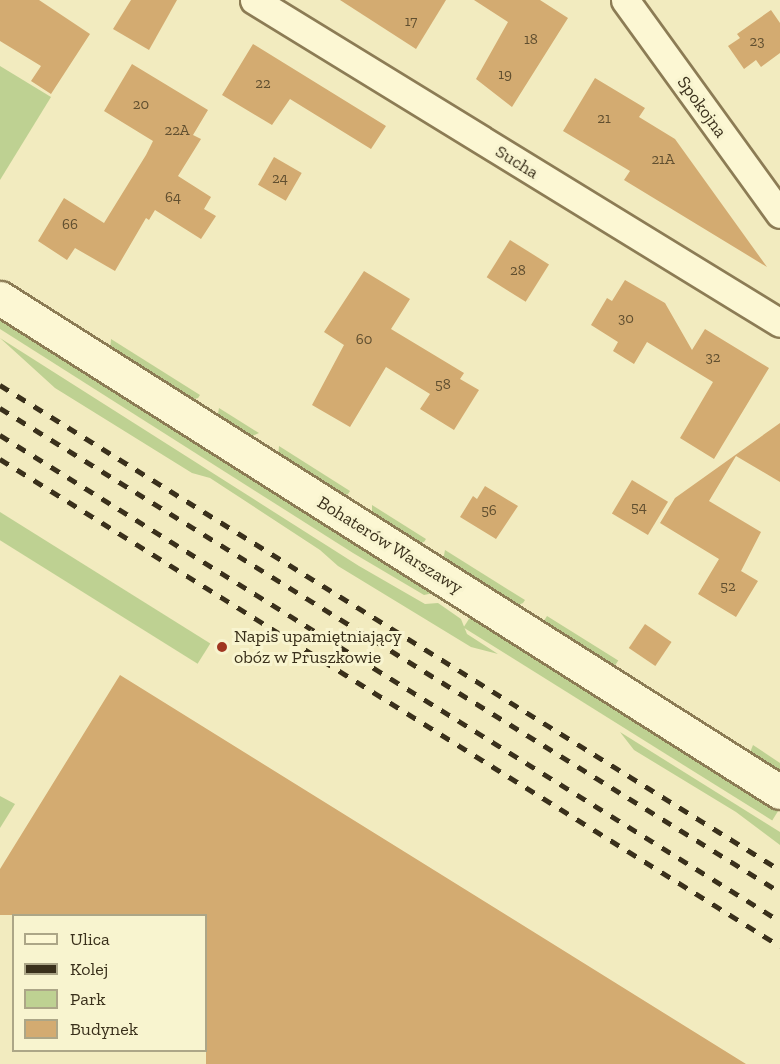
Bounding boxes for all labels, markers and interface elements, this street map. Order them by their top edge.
house number: 17 [405,13,417,31]
house number: 18 [524,31,538,49]
house number: 23 [749,33,765,51]
house number: 19 [498,66,512,84]
street label: Spokojna [673,72,731,142]
house number: 22 [255,75,271,93]
house number: 20 [133,96,149,114]
house number: 21 [597,110,611,128]
house number: 22A [164,122,190,140]
street label: Sucha [491,140,543,184]
house number: 21A [651,151,675,169]
house number: 24 [272,170,288,188]
house number: 64 [165,189,181,207]
house number: 66 [62,216,78,234]
house number: 28 [510,262,526,280]
house number: 30 [618,310,634,328]
house number: 60 [356,331,372,349]
house number: 32 [705,349,721,367]
house number: 58 [435,376,451,394]
street label: Bohaterów Warszawy [313,491,467,599]
house number: 54 [631,499,647,517]
house number: 56 [481,502,497,520]
house number: 52 [720,578,736,596]
place label: Napis upamiętniający obóz w Pruszkowie [234,626,402,668]
marker: Napis upamiętniający obóz w Pruszkowie [215,640,229,654]
legend [12,914,207,1052]
text: Ulica [70,928,110,950]
text: Kolej [70,958,108,980]
text: Park [70,988,106,1010]
text: Budynek [70,1018,138,1040]

